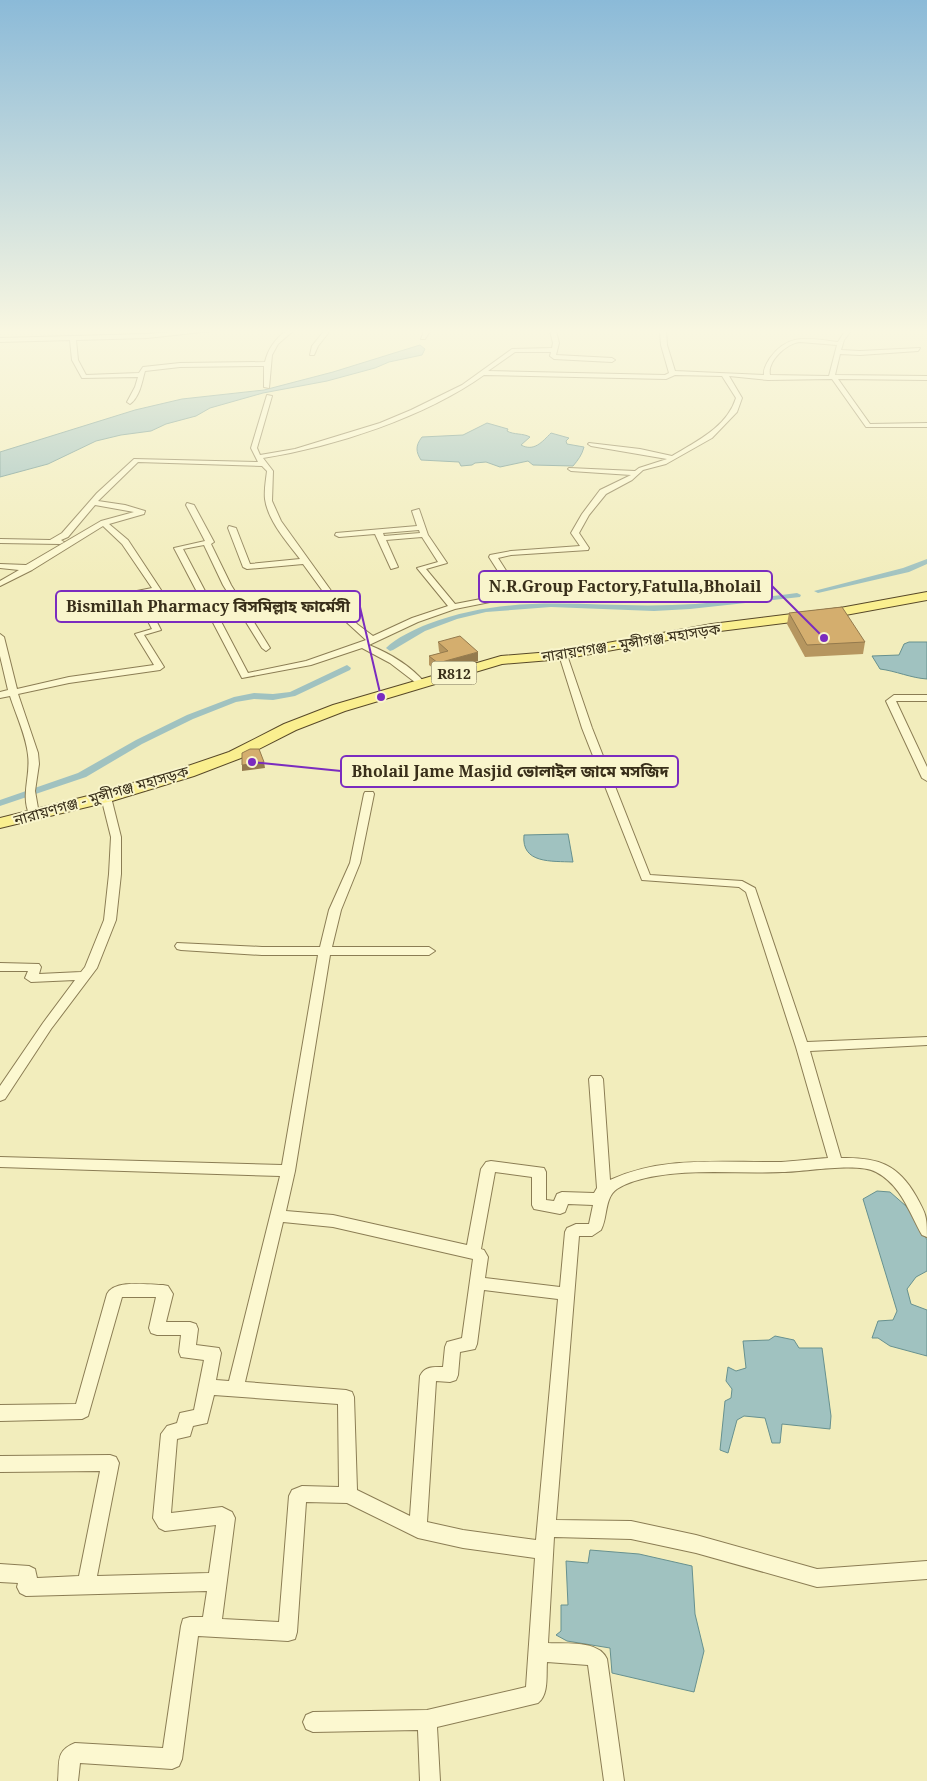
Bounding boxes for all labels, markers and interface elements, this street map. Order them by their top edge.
callout: N.R.Group Factory,Fatulla,Bholail [479,571,772,602]
text: N.R.Group Factory,Fatulla,Bholail [489,575,762,597]
callout: Bismillah Pharmacy বিসমিল্লাহ ফার্মেসী [56,591,360,622]
text: Bismillah Pharmacy বিসমিল্লাহ ফার্মেসী [66,595,350,617]
street label: নারায়ণগঞ্জ - মুন্সীগঞ্জ মহাসড়ক [539,618,723,666]
road number: R812 [432,661,476,684]
callout: Bholail Jame Masjid ভোলাইল জামে মসজিদ [341,756,678,787]
street label: নারায়ণগঞ্জ - মুন্সীগঞ্জ মহাসড়ক [10,760,192,830]
text: Bholail Jame Masjid ভোলাইল জামে মসজিদ [352,760,669,782]

